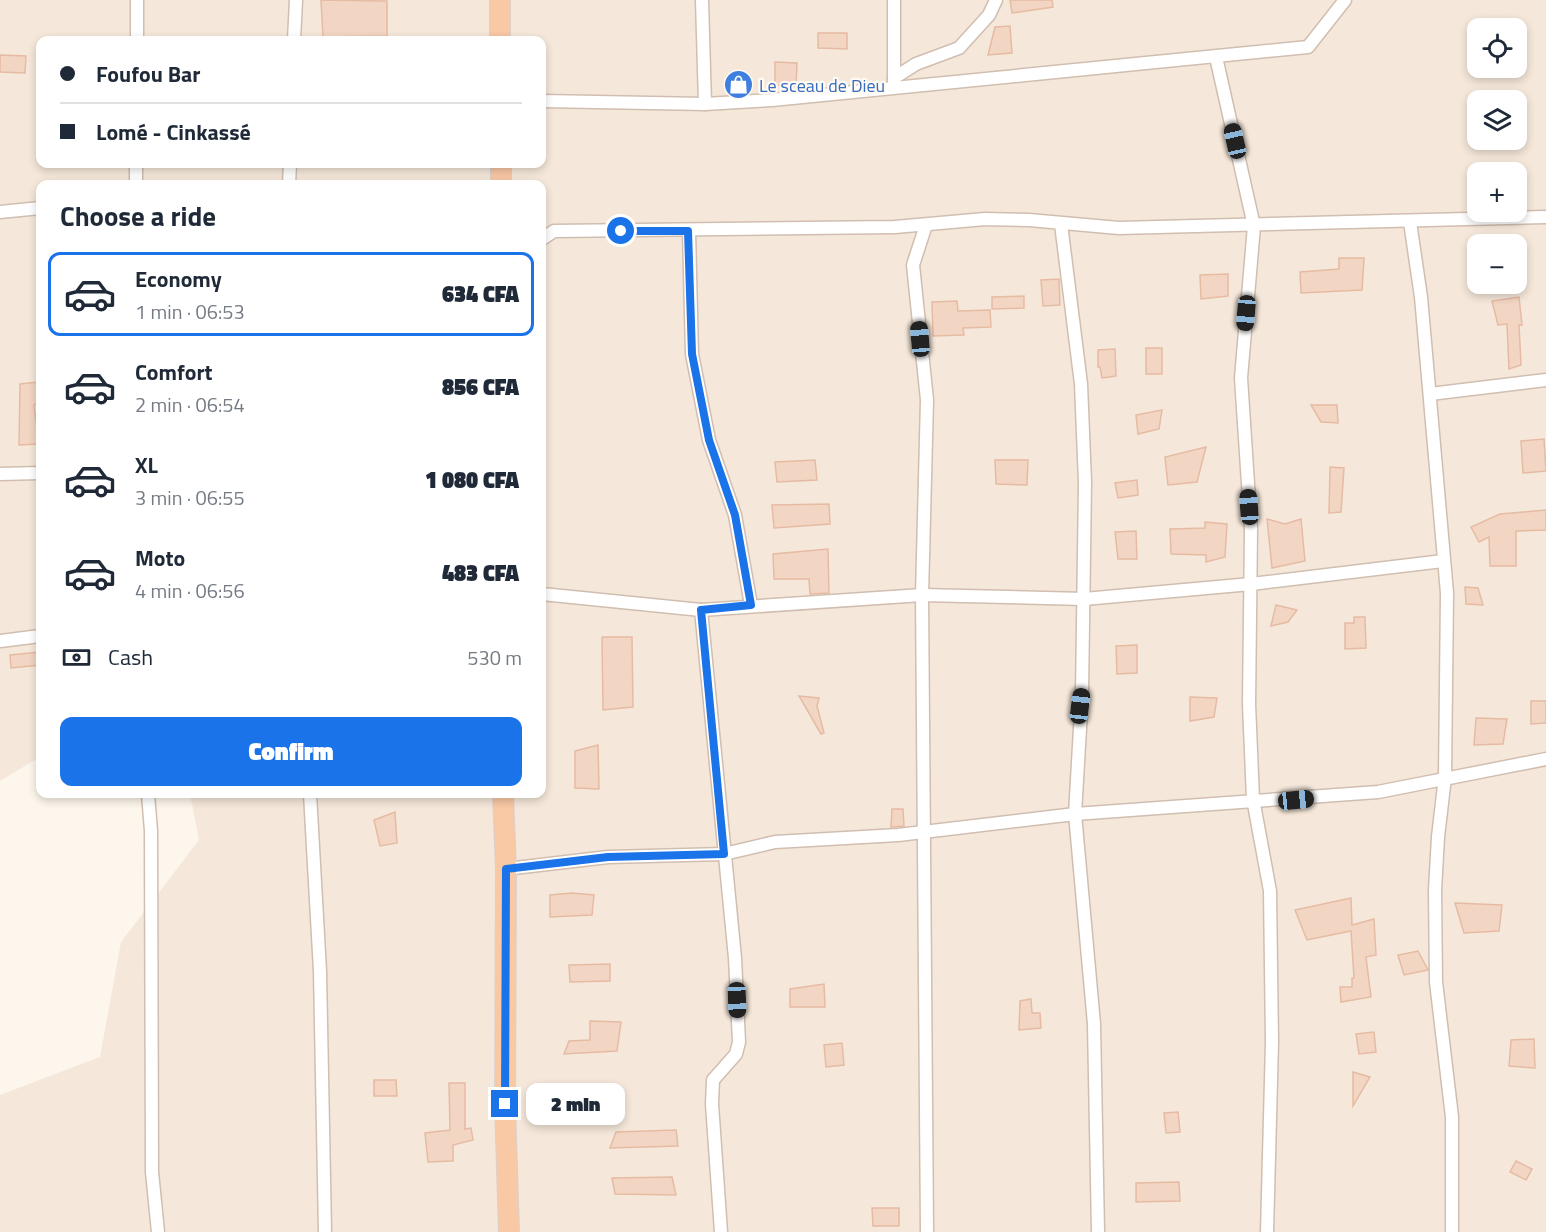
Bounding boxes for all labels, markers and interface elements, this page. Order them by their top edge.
map controls [1467,18,1527,294]
button: locate [1467,18,1527,78]
text: Foufou Bar [96,57,200,91]
shop icon: Le sceau de Dieu [722,69,754,101]
place label: Le sceau de Dieu [759,72,885,99]
button: layers [1467,90,1527,150]
text: Lomé - Cinkassé [96,115,251,149]
car [1222,121,1248,161]
button: + [1467,162,1527,222]
text: Choose a ride [60,195,216,236]
route start [607,217,634,244]
button: − [1467,234,1527,294]
text: Economy [135,262,222,296]
icon: car [63,267,117,321]
text: 634 CFA [442,277,519,311]
car [1235,294,1257,332]
text: 1 min · 06:53 [135,296,245,327]
car [909,320,931,358]
text: Comfort [135,355,213,389]
icon: car [63,360,117,414]
text: 856 CFA [442,370,519,404]
text: 2 min · 06:54 [135,389,245,420]
text: XL [135,448,158,482]
icon: car [63,453,117,507]
text: 1 080 CFA [425,463,519,497]
text: 3 min · 06:55 [135,482,245,513]
car [1239,488,1259,526]
text: Moto [135,541,185,575]
icon: car [63,546,117,600]
text: 483 CFA [442,556,519,590]
text: 4 min · 06:56 [135,575,245,606]
text: Cash [108,640,153,674]
icon: cash [60,641,93,674]
text: 530 m [467,642,522,673]
car [1069,687,1091,725]
button: Confirm [60,717,522,786]
car [1277,789,1315,811]
car [727,982,747,1018]
callout: 2 min [526,1083,625,1125]
text: 2 min [551,1088,600,1119]
route end [491,1090,518,1117]

